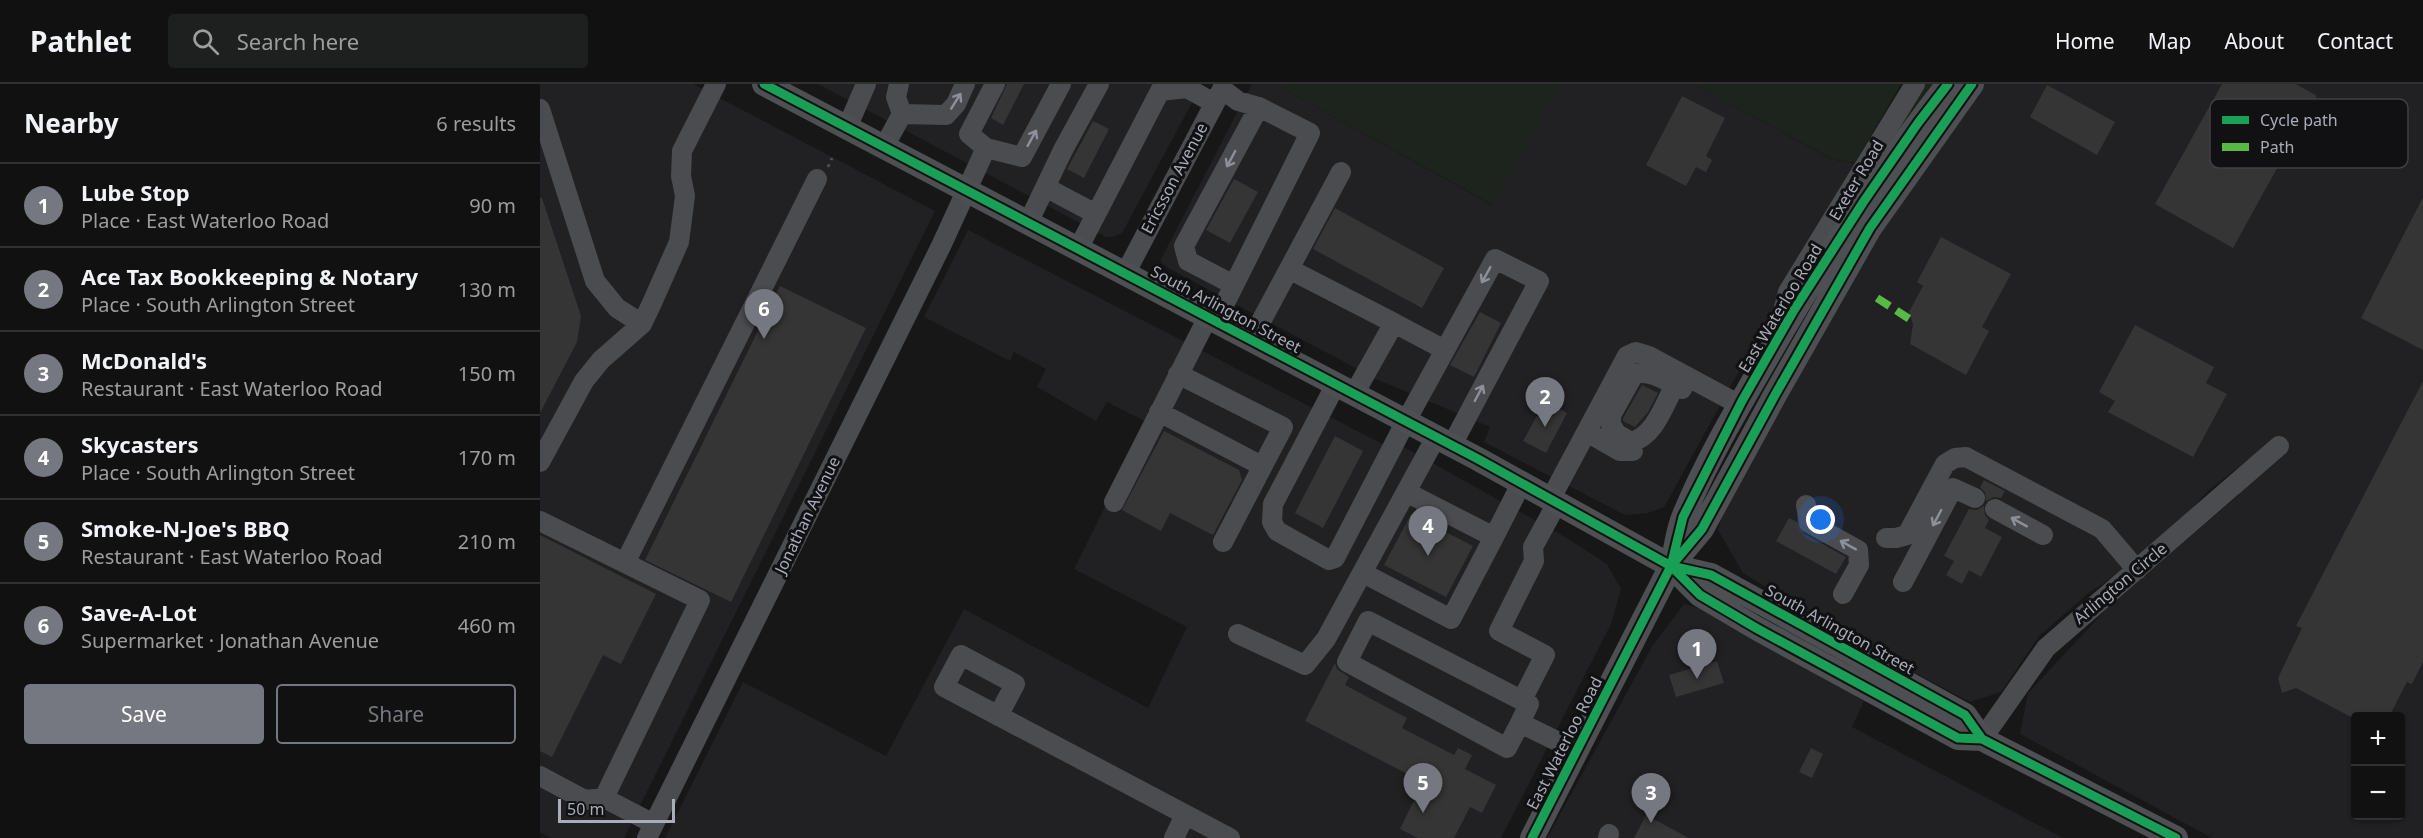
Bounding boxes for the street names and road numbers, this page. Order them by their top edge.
street label: Ericsson Avenue [1136,119,1212,237]
street label: Exeter Road [1823,136,1889,224]
street label: East Waterloo Road [1733,240,1827,376]
street label: South Arlington Street [1147,260,1305,358]
street label: Jonathan Avenue [768,453,845,579]
street label: Arlington Circle [2069,537,2171,629]
street label: South Arlington Street [1762,579,1919,679]
street label: East Waterloo Road [1521,673,1607,813]

